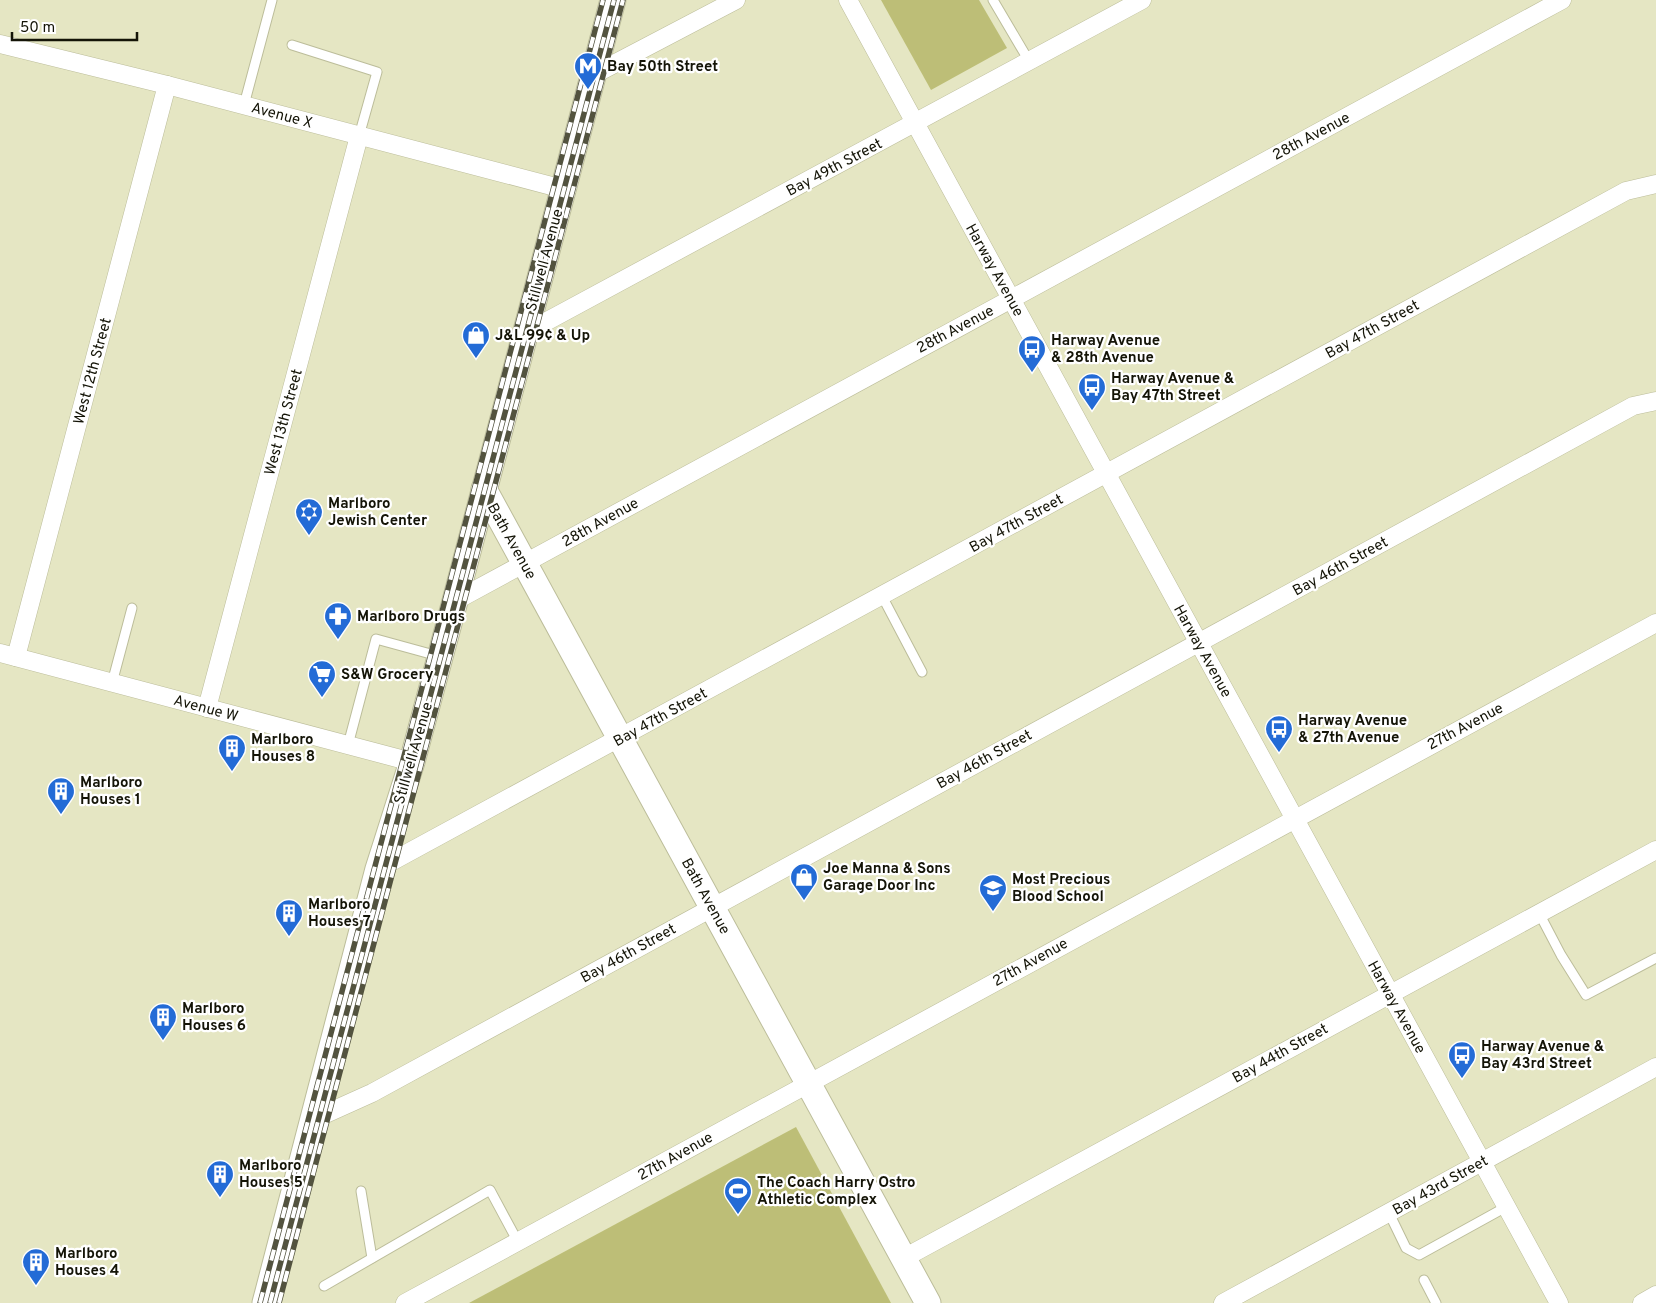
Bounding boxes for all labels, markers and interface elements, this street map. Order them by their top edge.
scale bar [12,10,138,42]
text: 50 m [20,19,55,38]
metro station icon: Bay 50th Street [573,51,603,90]
place label: Bay 50th Street [607,58,718,77]
street label: Avenue X [249,99,314,134]
street label: 28th Avenue [1270,109,1354,166]
street label: Bay 49th Street [783,135,886,202]
street label: Stillwell Avenue [523,207,568,314]
street label: Harway Avenue [960,221,1027,321]
street label: Bay 47th Street [1322,297,1423,364]
street label: 28th Avenue [914,302,998,359]
street label: West 12th Street [70,316,117,427]
shop icon: J&L 99¢ & Up [461,320,491,359]
place label: J&L 99¢ & Up [495,327,590,346]
place label: Harway Avenue & 28th Avenue [1051,332,1160,368]
bus stop icon: Harway Avenue & 28th Avenue [1017,334,1047,373]
street label: West 13th Street [261,367,308,478]
place label: Harway Avenue & Bay 47th Street [1111,370,1235,406]
bus stop icon: Harway Avenue & Bay 47th Street [1077,372,1107,411]
street label: Bay 47th Street [966,491,1067,558]
street label: 28th Avenue [559,494,642,552]
place label: Marlboro Jewish Center [328,495,428,531]
synagogue icon: Marlboro Jewish Center [294,497,324,536]
street label: Bath Avenue [482,500,539,583]
street label: Bay 46th Street [1290,533,1392,601]
pharmacy icon: Marlboro Drugs [323,601,353,640]
street label: Harway Avenue [1168,602,1235,702]
place label: Marlboro Drugs [357,608,465,627]
supermarket icon: S&W Grocery [307,659,337,698]
place label: S&W Grocery [341,666,434,685]
street label: Bay 47th Street [610,685,711,752]
street label: Avenue W [171,692,240,727]
street label: 27th Avenue [1424,699,1507,755]
street label: Stillwell Avenue [391,700,438,807]
place label: Harway Avenue & 27th Avenue [1298,712,1407,748]
bus stop icon: Harway Avenue & 27th Avenue [1264,714,1294,753]
street label: Bay 46th Street [934,726,1036,794]
place label: Marlboro Houses 8 [251,731,315,767]
building icon: Marlboro Houses 8 [217,733,247,772]
place label: Marlboro Houses 1 [80,774,143,810]
building icon: Marlboro Houses 1 [46,776,76,815]
street label: Bath Avenue [676,855,733,938]
place label: Joe Manna & Sons Garage Door Inc [823,860,951,896]
shop icon: Joe Manna & Sons Garage Door Inc [789,862,819,901]
place label: Most Precious Blood School [1012,871,1111,907]
school or university icon: Most Precious Blood School [978,873,1008,912]
place label: Marlboro Houses 7 [308,896,371,932]
building icon: Marlboro Houses 7 [274,898,304,937]
street label: Bay 46th Street [578,920,680,988]
street label: 27th Avenue [990,935,1072,992]
street label: Harway Avenue [1362,958,1429,1058]
place label: Marlboro Houses 6 [182,1000,246,1036]
building icon: Marlboro Houses 6 [148,1002,178,1041]
street label: Bay 44th Street [1230,1020,1332,1088]
place label: Harway Avenue & Bay 43rd Street [1481,1038,1605,1074]
bus stop icon: Harway Avenue & Bay 43rd Street [1447,1040,1477,1079]
street label: 27th Avenue [635,1129,717,1186]
street label: Bay 43rd Street [1390,1152,1492,1220]
place label: Marlboro Houses 5 [239,1157,303,1193]
building icon: Marlboro Houses 5 [205,1159,235,1198]
place label: The Coach Harry Ostro Athletic Complex [757,1174,916,1210]
sports icon: The Coach Harry Ostro Athletic Complex [723,1176,753,1215]
place label: Marlboro Houses 4 [55,1245,119,1281]
building icon: Marlboro Houses 4 [21,1247,51,1286]

